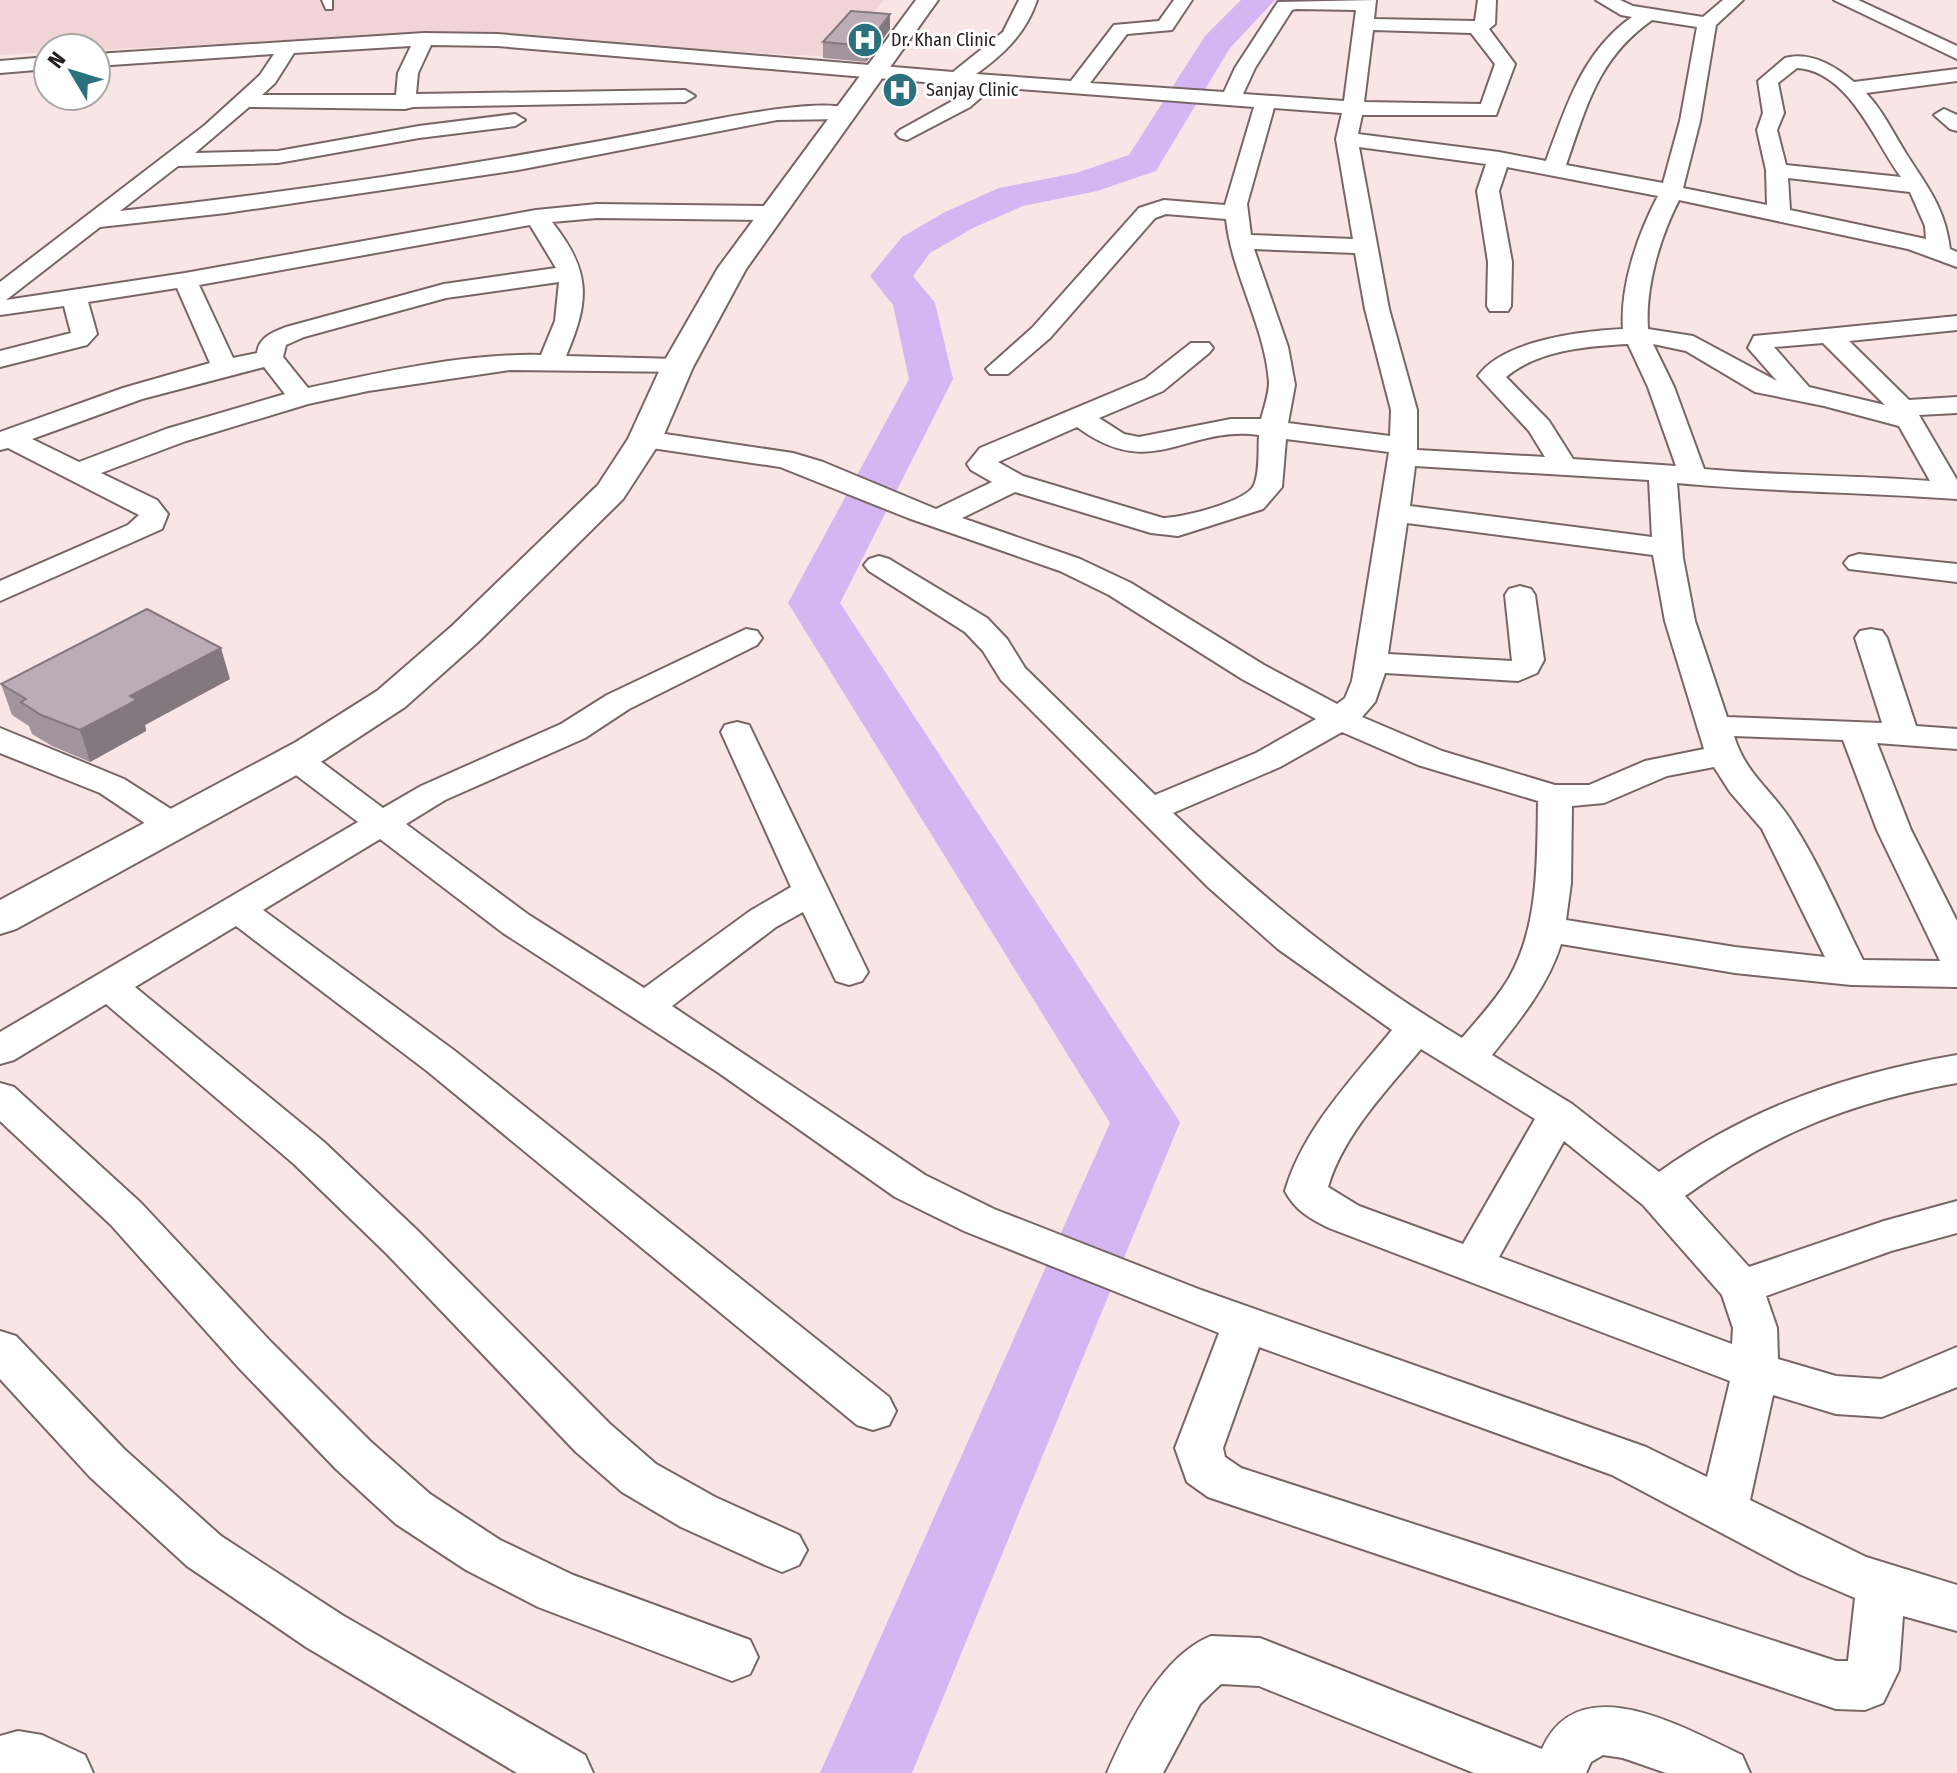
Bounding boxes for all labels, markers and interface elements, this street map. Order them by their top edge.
hospital icon: Dr. Khan Clinic [846,21,884,59]
place label: Dr. Khan Clinic [891,29,996,51]
north arrow [32,32,112,112]
text: N [42,46,71,74]
hospital icon: Sanjay Clinic [881,71,919,109]
place label: Sanjay Clinic [926,79,1019,101]

